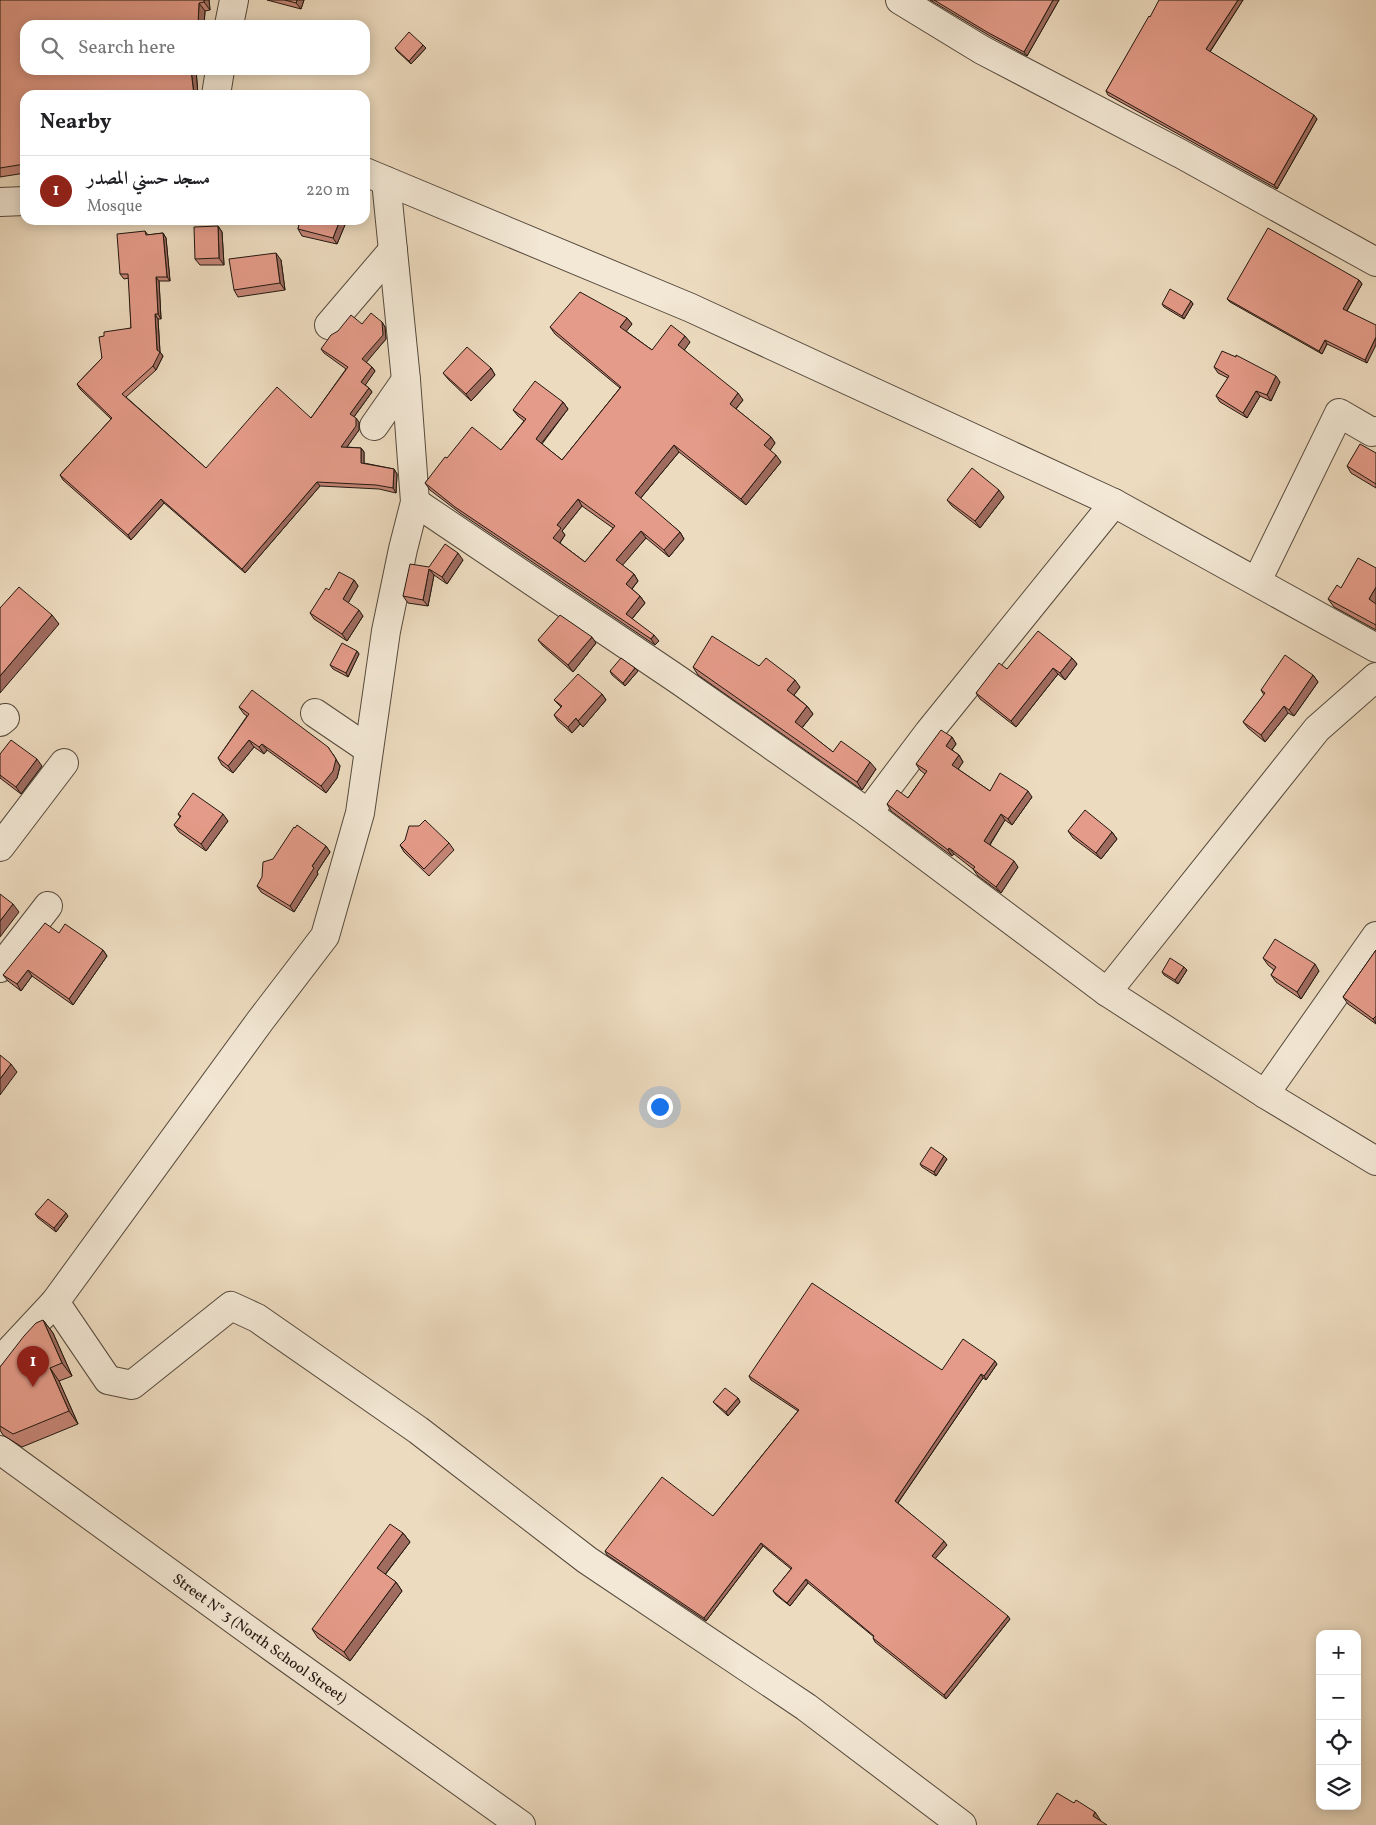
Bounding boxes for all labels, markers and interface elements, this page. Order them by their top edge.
search box [20,20,370,75]
icon: search [38,34,66,62]
text: Search here [78,35,175,61]
text: Nearby [40,108,111,137]
text: مسجد حسني المصدر [87,166,210,192]
text: 1 [53,180,59,202]
text: 220 m [306,180,350,202]
text: Mosque [87,196,142,218]
your location [647,1094,673,1120]
pin: 1 [17,1346,49,1387]
street label: Street N° 3 (North School Street) [168,1569,351,1710]
map controls [1316,1630,1361,1810]
button: + [1316,1630,1361,1675]
button: − [1316,1675,1361,1720]
button: locate [1316,1720,1361,1765]
button: layers [1316,1765,1361,1810]

